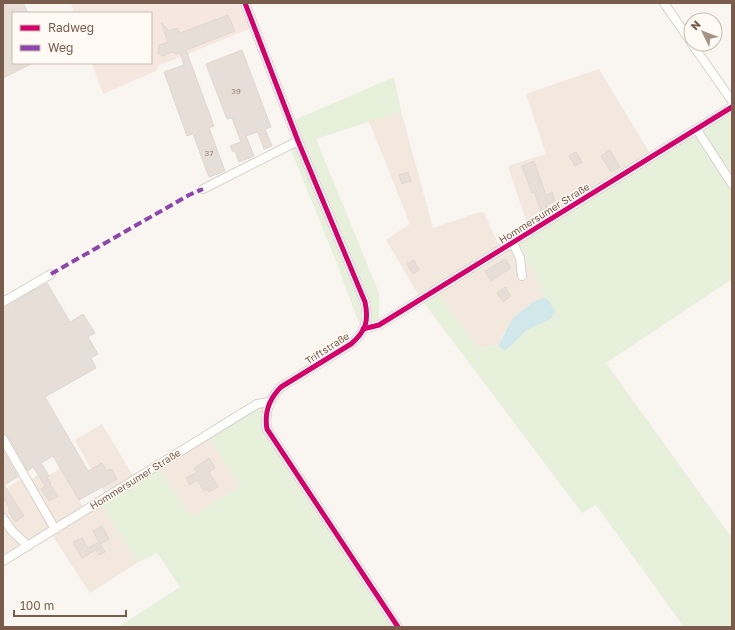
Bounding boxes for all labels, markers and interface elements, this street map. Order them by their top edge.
legend [12,12,152,64]
north arrow [683,12,723,52]
text: N [688,17,703,32]
text: Radweg [48,20,94,35]
text: Weg [48,40,73,55]
house number: 39 [231,86,241,96]
house number: 37 [205,148,213,158]
street label: Hommersumer Straße [496,180,592,246]
street label: Triftstraße [303,329,351,367]
street label: Hommersumer Straße [87,446,183,512]
scale bar [14,592,126,618]
text: 100 m [20,598,54,613]

